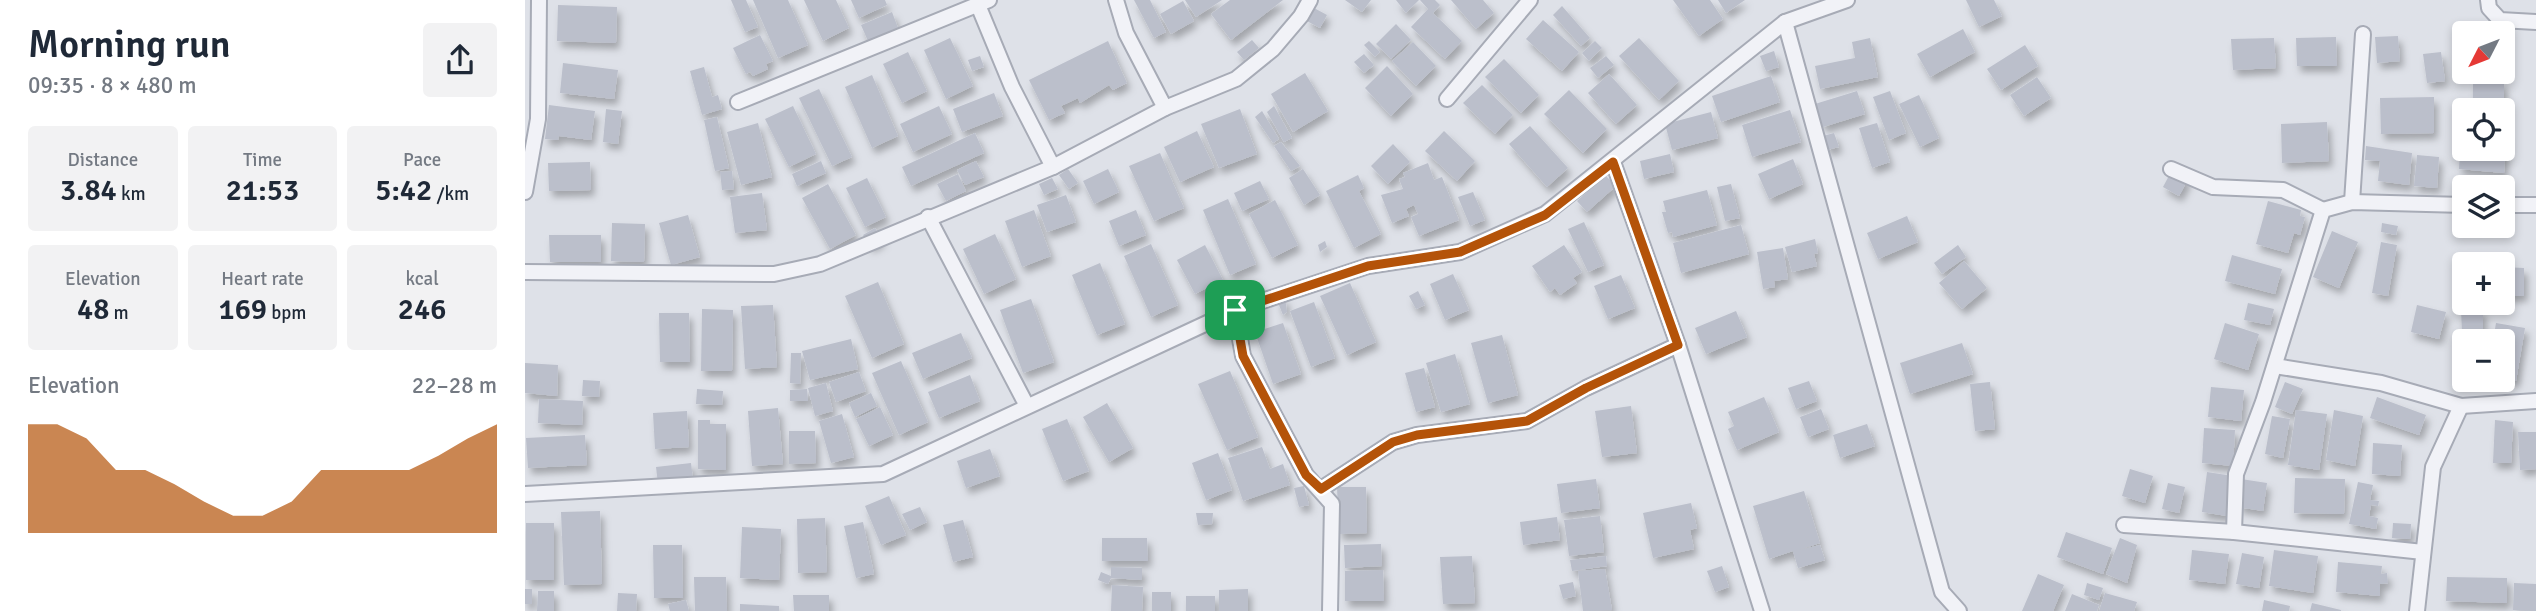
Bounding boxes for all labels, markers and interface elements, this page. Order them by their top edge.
text: Morning run [28,21,231,68]
north arrow [2452,21,2515,84]
map controls [2452,21,2515,392]
button: share [423,23,497,97]
text: 09:35 · 8 × 480 m [28,71,197,100]
button: locate [2452,98,2515,161]
text: Distance [67,148,138,172]
text: Time [243,148,282,172]
text: Pace [403,148,441,172]
text: 3.84 [60,172,117,209]
text: 21:53 [226,172,299,209]
text: 5:42 [375,172,432,209]
button: layers [2452,175,2515,238]
text: km [117,182,146,206]
text: /km [432,182,469,206]
button: + [2452,252,2515,315]
text: Elevation [65,267,141,291]
text: Heart rate [221,267,304,291]
text: kcal [406,267,439,291]
pin [1205,280,1265,340]
text: 48 [77,291,109,328]
text: 169 [218,291,267,328]
text: 246 [398,291,446,328]
icon: arrive [1216,291,1254,329]
text: m [109,301,129,325]
text: bpm [267,301,307,325]
button: − [2452,329,2515,392]
text: Elevation [28,371,120,400]
text: 22–28 m [412,371,497,400]

